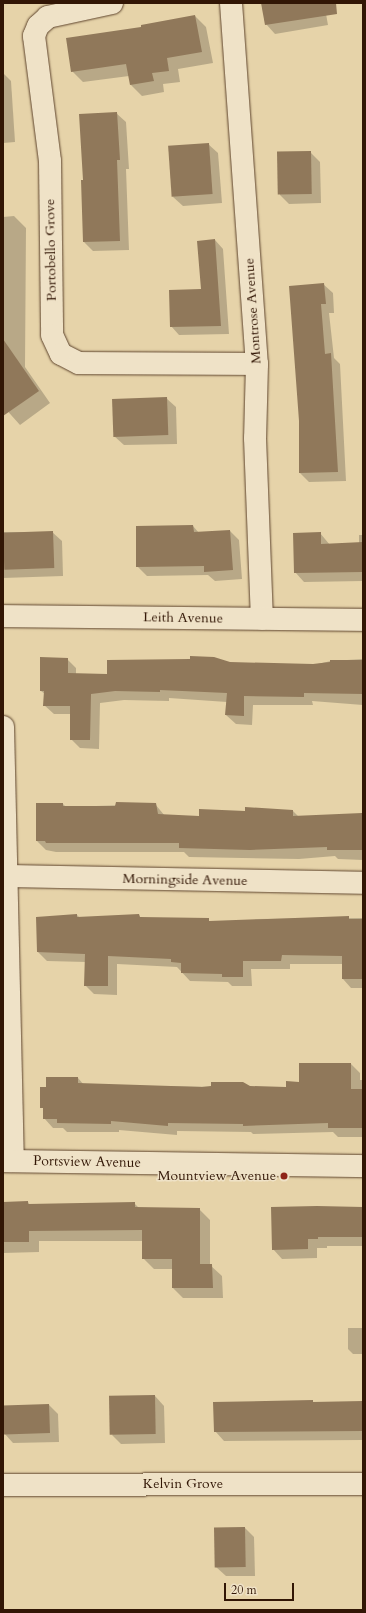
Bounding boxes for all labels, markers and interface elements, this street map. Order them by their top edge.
street label: Portobello Grove [42,199,60,301]
street label: Montrose Avenue [241,258,265,364]
street label: Leith Avenue [143,609,223,627]
street label: Morningside Avenue [122,871,248,889]
street label: Portsview Avenue [33,1153,141,1171]
place label: Mountview Avenue [157,1168,276,1184]
marker: Mountview Avenue [279,1171,289,1181]
street label: Kelvin Grove [143,1476,223,1492]
scale bar [226,1575,296,1601]
text: 20 m [231,1582,257,1598]

